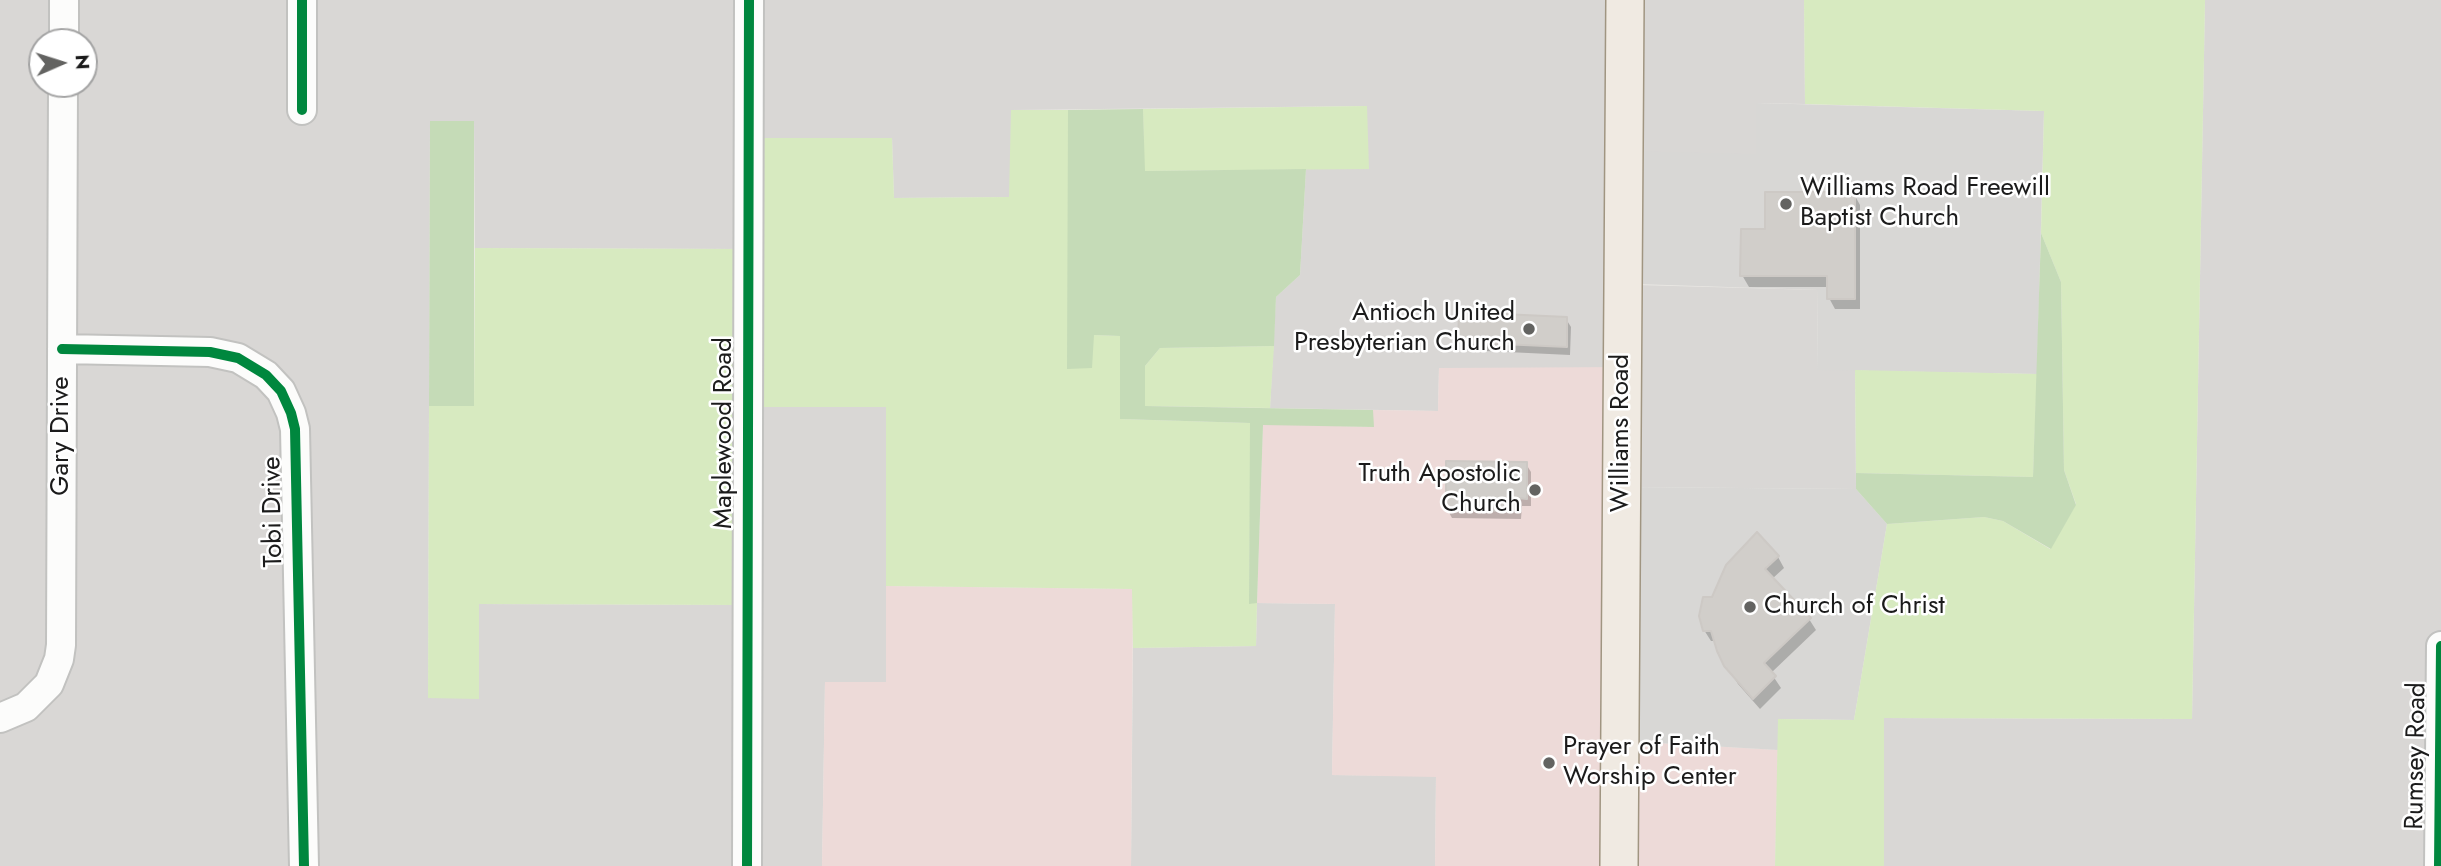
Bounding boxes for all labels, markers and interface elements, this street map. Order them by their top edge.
north arrow [28,28,98,98]
text: N [69,54,96,70]
place label: Williams Road Freewill Baptist Church [1800,173,2050,234]
marker: Williams Road Freewill Baptist Church [1778,196,1794,212]
place label: Antioch United Presbyterian Church [1294,298,1515,360]
marker: Antioch United Presbyterian Church [1521,321,1537,337]
street label: Maplewood Road [709,337,741,529]
street label: Williams Road [1606,354,1638,512]
street label: Gary Drive [46,376,78,496]
street label: Tobi Drive [257,456,291,568]
place label: Truth Apostolic Church [1358,459,1521,520]
marker: Truth Apostolic Church [1527,482,1543,498]
place label: Church of Christ [1764,591,1945,623]
marker: Church of Christ [1742,599,1758,615]
street label: Rumsey Road [2400,682,2434,830]
place label: Prayer of Faith Worship Center [1563,732,1737,794]
marker: Prayer of Faith Worship Center [1541,755,1557,771]

